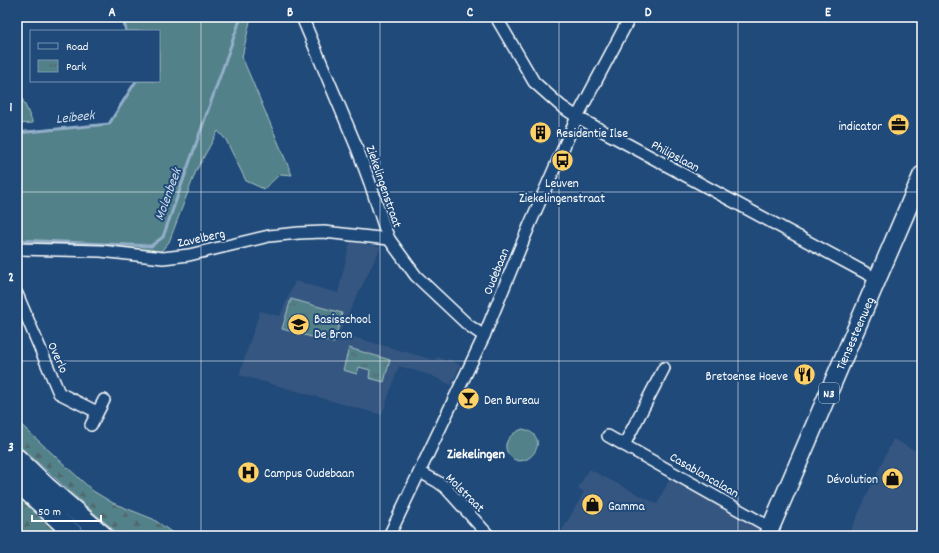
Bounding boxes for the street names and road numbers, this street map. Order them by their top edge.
street label: Philipslaan [647,137,702,178]
street label: Ziekelingenstraat [360,143,406,231]
street label: Zavelberg [176,225,227,254]
street label: Oudebaan [479,246,515,298]
street label: Tiensesteenweg [832,294,881,374]
street label: Overlo [41,339,72,377]
road number: N3 [819,383,839,403]
street label: Casablancalaan [665,449,742,504]
street label: Molstraat [440,470,488,518]

